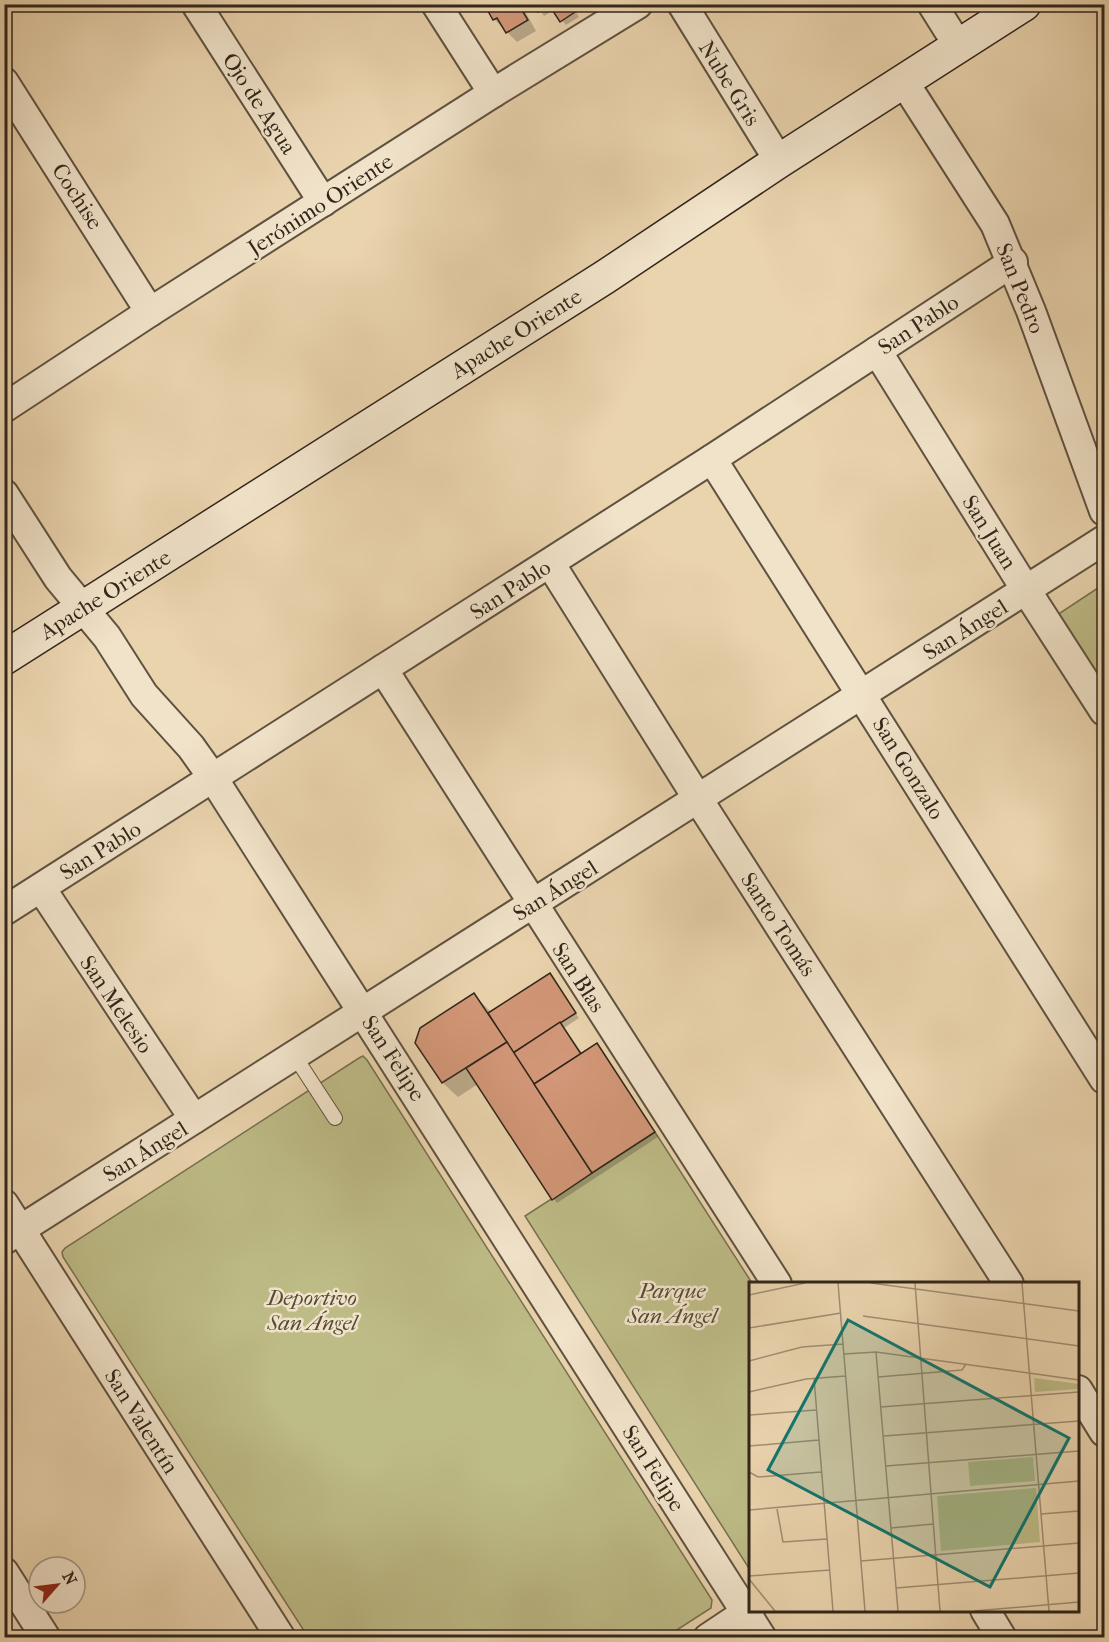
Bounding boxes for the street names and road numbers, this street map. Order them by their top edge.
street label: Nube Gris [693,36,765,131]
street label: Ojo de Agua [217,48,302,160]
street label: Jerónimo Oriente [241,148,398,262]
street label: Cochise [46,159,108,235]
street label: San Pedro [990,239,1050,337]
street label: Apache Oriente [446,283,587,385]
street label: San Pablo [873,289,964,360]
street label: San Juan [956,491,1022,575]
street label: Apache Oriente [35,544,176,646]
street label: San Pablo [465,554,556,625]
street label: San Ángel [918,593,1013,666]
street label: San Gonzalo [867,713,950,824]
street label: San Pablo [55,816,146,886]
street label: San Ángel [508,854,603,927]
street label: Santo Tomás [735,868,821,981]
street label: San Blas [546,938,610,1017]
street label: San Melesio [74,951,158,1058]
street label: San Felipe [356,1011,431,1106]
street label: San Ángel [98,1115,193,1188]
street label: San Valentín [99,1364,184,1479]
street label: San Felipe [616,1421,690,1517]

